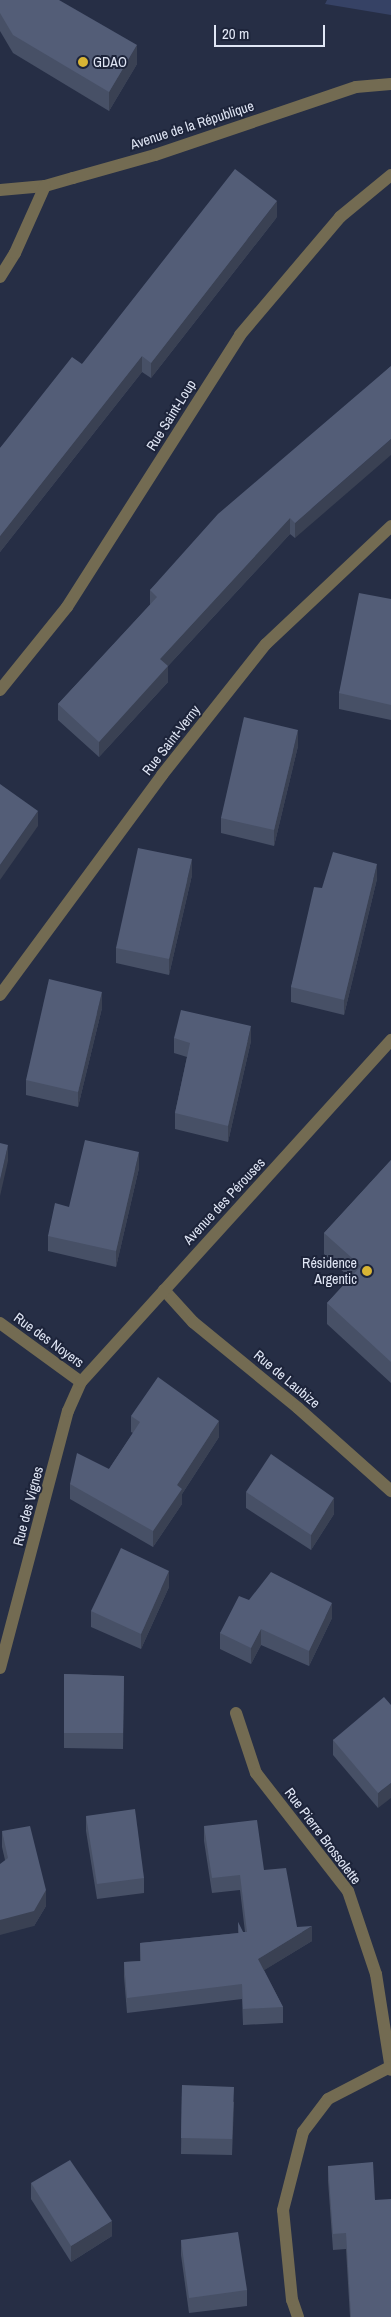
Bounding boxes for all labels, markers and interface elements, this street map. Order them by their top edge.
scale bar [216,15,327,47]
text: 20 m [222,23,249,44]
place label: GDAO [93,54,127,70]
marker: GDAO [77,56,89,68]
street label: Avenue de la République [128,97,256,153]
street label: Rue Saint-Loup [143,376,199,454]
street label: Rue Saint-Verny [138,702,204,778]
street label: Avenue des Pérouses [180,1154,268,1248]
place label: Résidence Argentic [302,1255,357,1288]
marker: Résidence Argentic [361,1265,373,1277]
street label: Rue des Noyers [11,1309,87,1371]
street label: Rue de Laubize [251,1347,323,1411]
street label: Rue des Vignes [9,1464,47,1548]
street label: Rue Pierre Brossolette [281,1785,365,1887]

